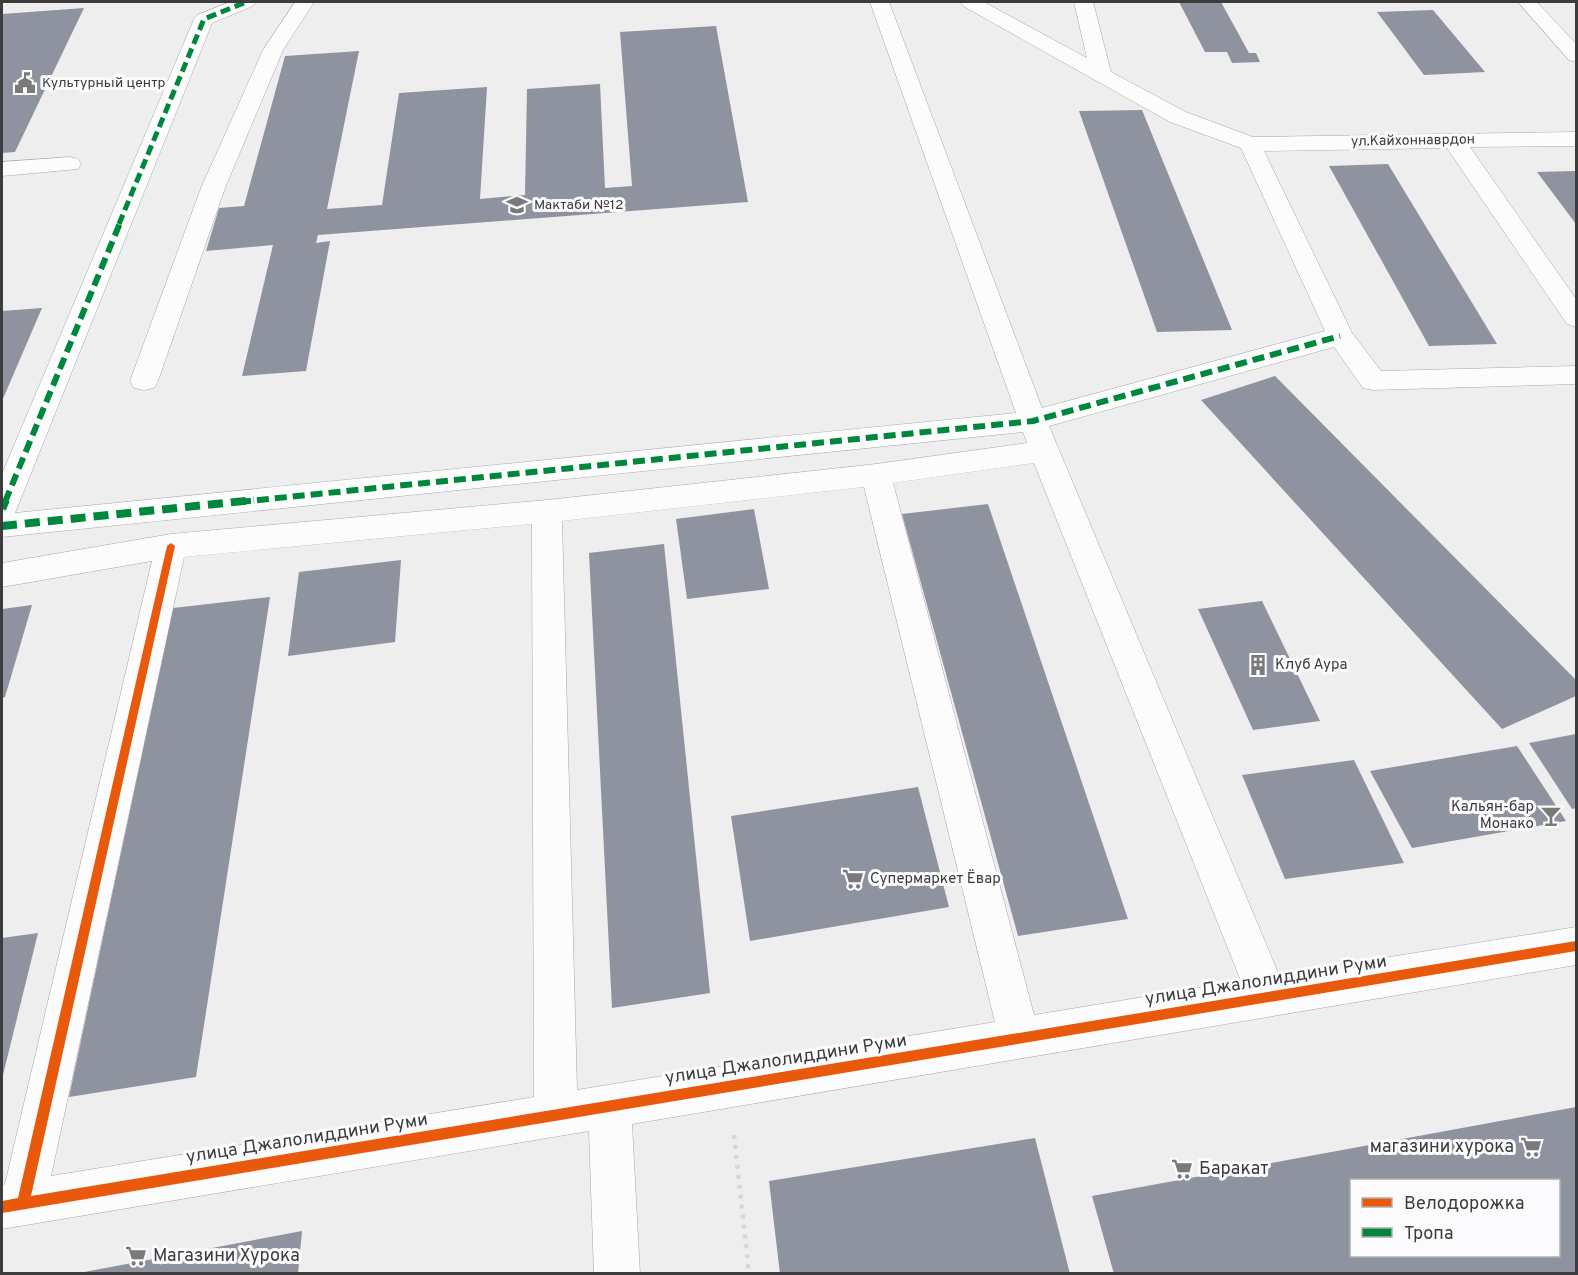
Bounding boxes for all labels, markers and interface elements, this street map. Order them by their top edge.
public building icon: Культурный центр [13,71,37,95]
place label: Культурный центр [42,75,166,92]
street label: ул.Кайхоннаврдон [1351,131,1475,151]
school or university icon: Мактаби №12 [505,193,529,217]
place label: Мактаби №12 [534,197,624,214]
building icon: Клуб Аура [1246,653,1270,677]
place label: Клуб Аура [1275,656,1347,675]
place label: Кальян-бар Монако [1451,798,1534,834]
bar icon: Кальян-бар Монако [1539,804,1563,828]
supermarket icon: Супермаркет Ёвар [841,867,865,891]
place label: Супермаркет Ёвар [870,869,1001,889]
street label: улица Джалолиддини Руми [1144,951,1388,1011]
street label: улица Джалолиддини Руми [664,1030,908,1090]
street label: улица Джалолиддини Руми [185,1109,429,1169]
supermarket icon: магазини хурока [1519,1135,1543,1159]
place label: магазини хурока [1370,1136,1514,1159]
supermarket icon: Баракат [1170,1157,1194,1181]
place label: Баракат [1199,1158,1268,1181]
legend [1350,1179,1560,1257]
text: Велодорожка [1404,1193,1524,1216]
text: Тропа [1404,1223,1453,1246]
supermarket icon: Магазини Хурока [124,1244,148,1268]
place label: Магазини Хурока [153,1245,300,1268]

